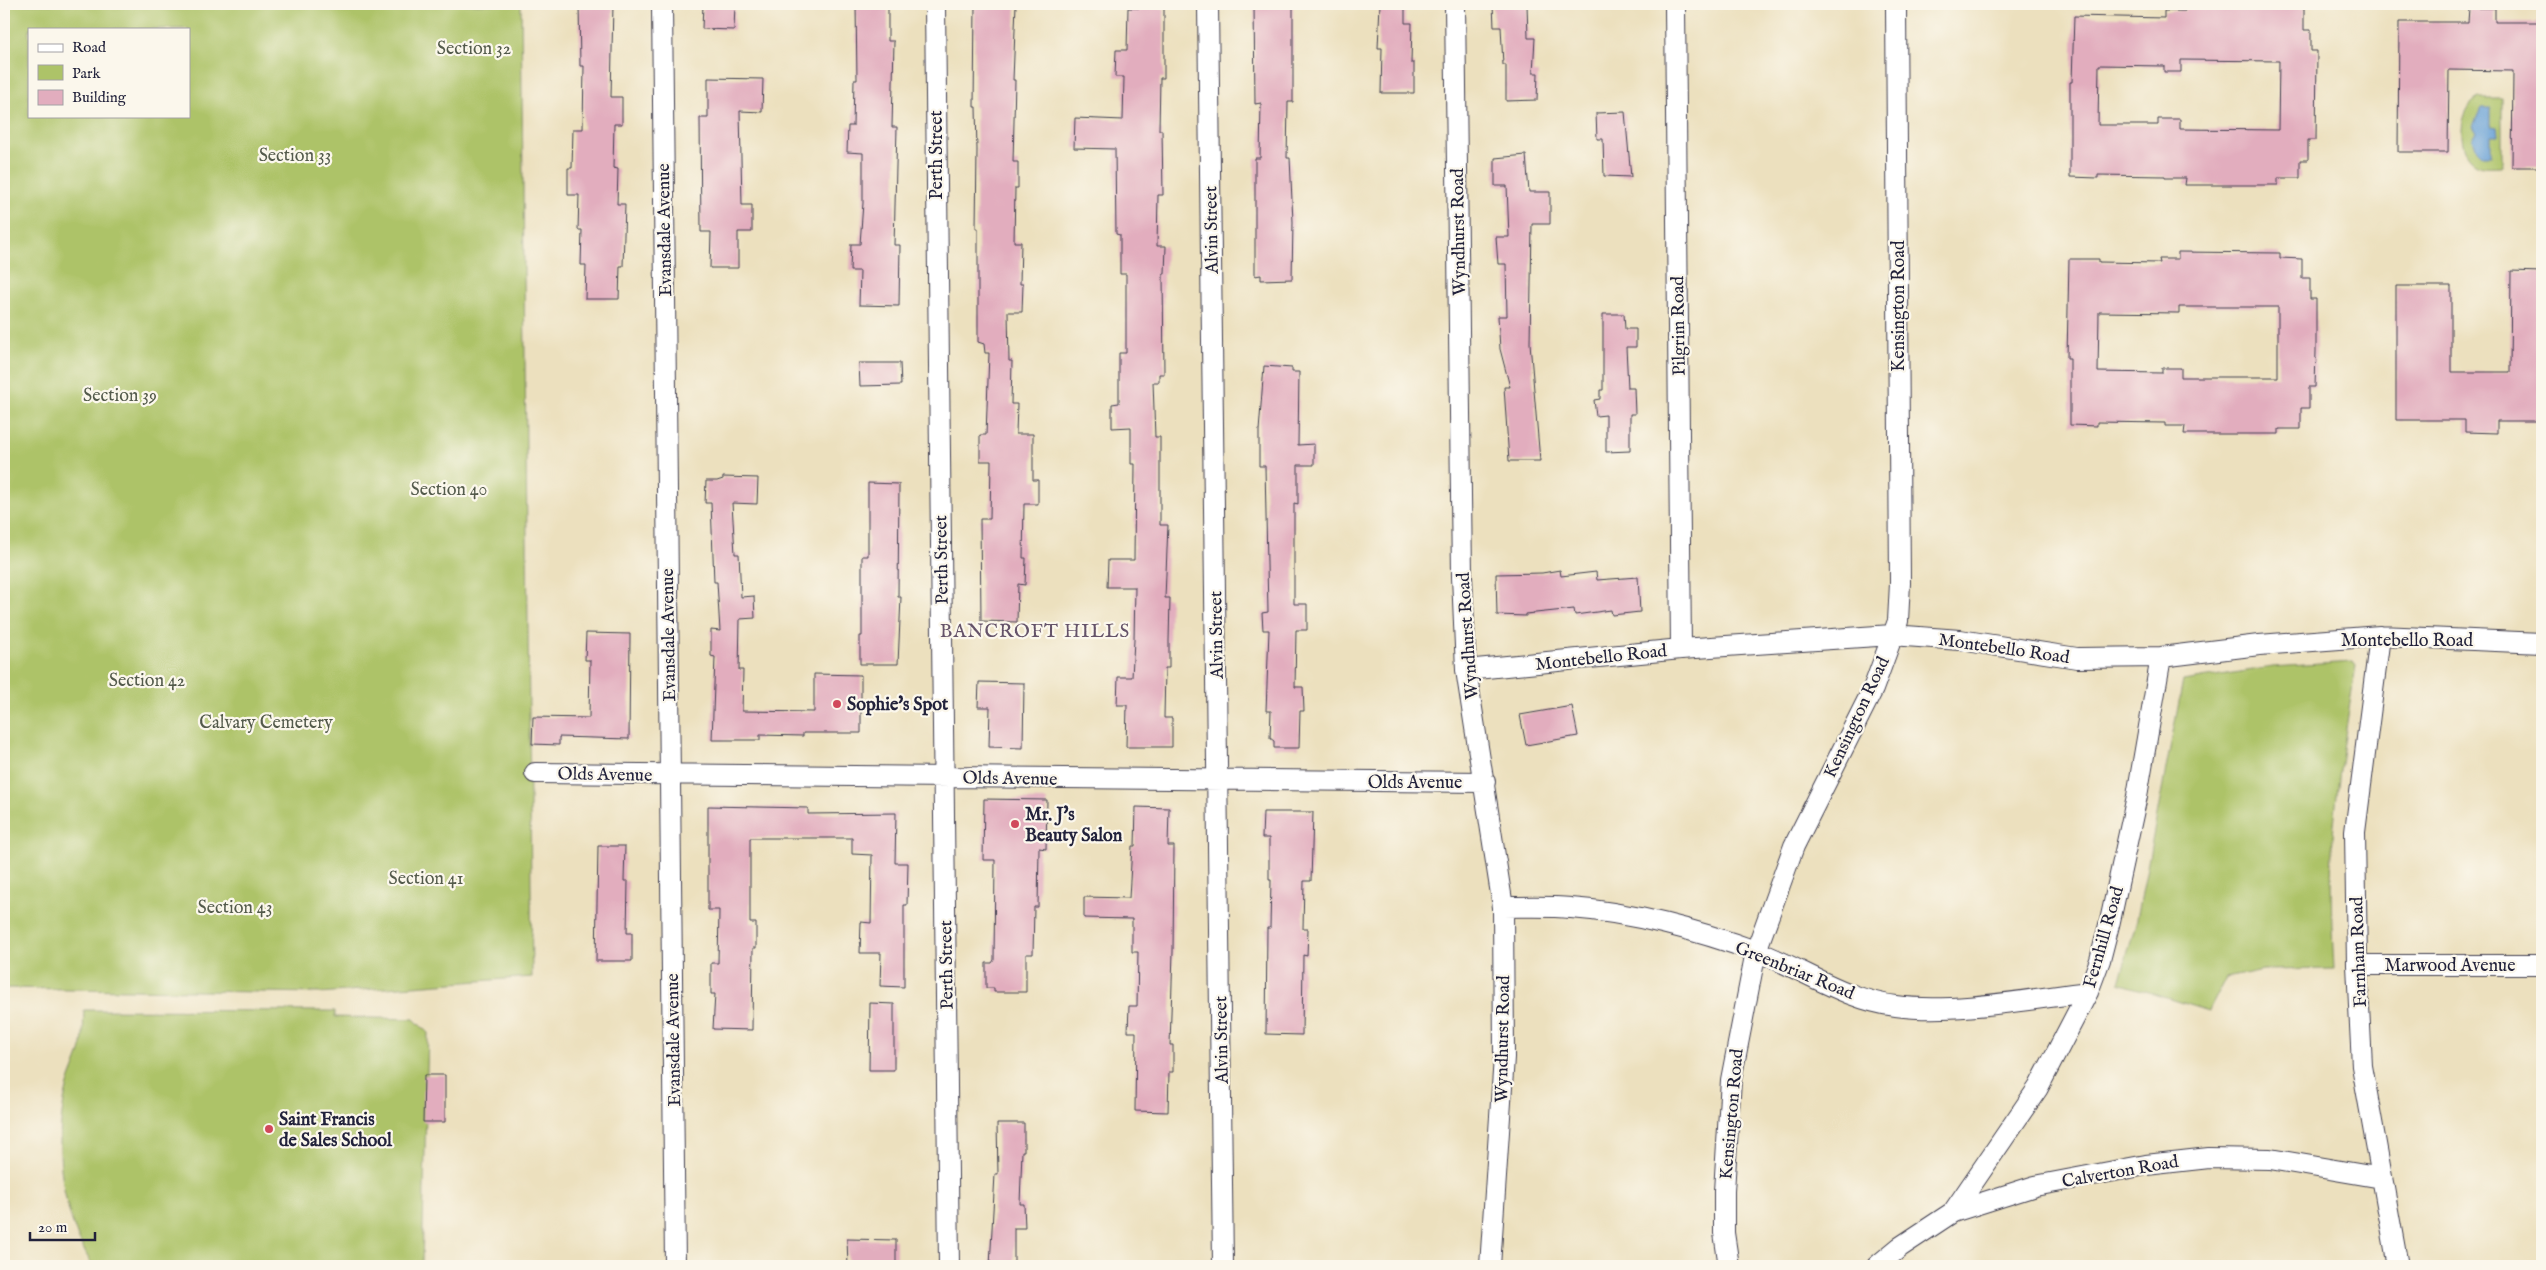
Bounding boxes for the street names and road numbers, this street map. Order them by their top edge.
street label: Perth Street [926,110,949,200]
street label: Evansdale Avenue [653,163,678,297]
street label: Wyndhurst Road [1447,168,1472,296]
street label: Alvin Street [1200,186,1225,275]
street label: Kensington Road [1888,240,1911,372]
street label: Pilgrim Road [1667,275,1692,376]
street label: Perth Street [930,515,955,605]
street label: Evansdale Avenue [657,568,682,702]
street label: Wyndhurst Road [1453,571,1484,700]
street label: Alvin Street [1205,591,1230,680]
street label: Montebello Road [1937,629,2071,670]
street label: Montebello Road [2341,630,2474,653]
street label: Montebello Road [1534,640,1669,677]
street label: Kensington Road [1819,653,1896,782]
street label: Olds Avenue [557,763,652,788]
street label: Olds Avenue [962,767,1057,792]
street label: Olds Avenue [1368,772,1462,795]
street label: Fernhill Road [2079,884,2130,991]
street label: Farnham Road [2346,896,2373,1008]
street label: Perth Street [935,920,960,1010]
street label: Greenbriar Road [1731,937,1858,1006]
street label: Marwood Avenue [2385,955,2515,978]
street label: Evansdale Avenue [662,973,687,1107]
street label: Wyndhurst Road [1491,975,1516,1103]
street label: Alvin Street [1210,996,1235,1085]
street label: Kensington Road [1715,1047,1750,1181]
street label: Calverton Road [2060,1151,2181,1194]

